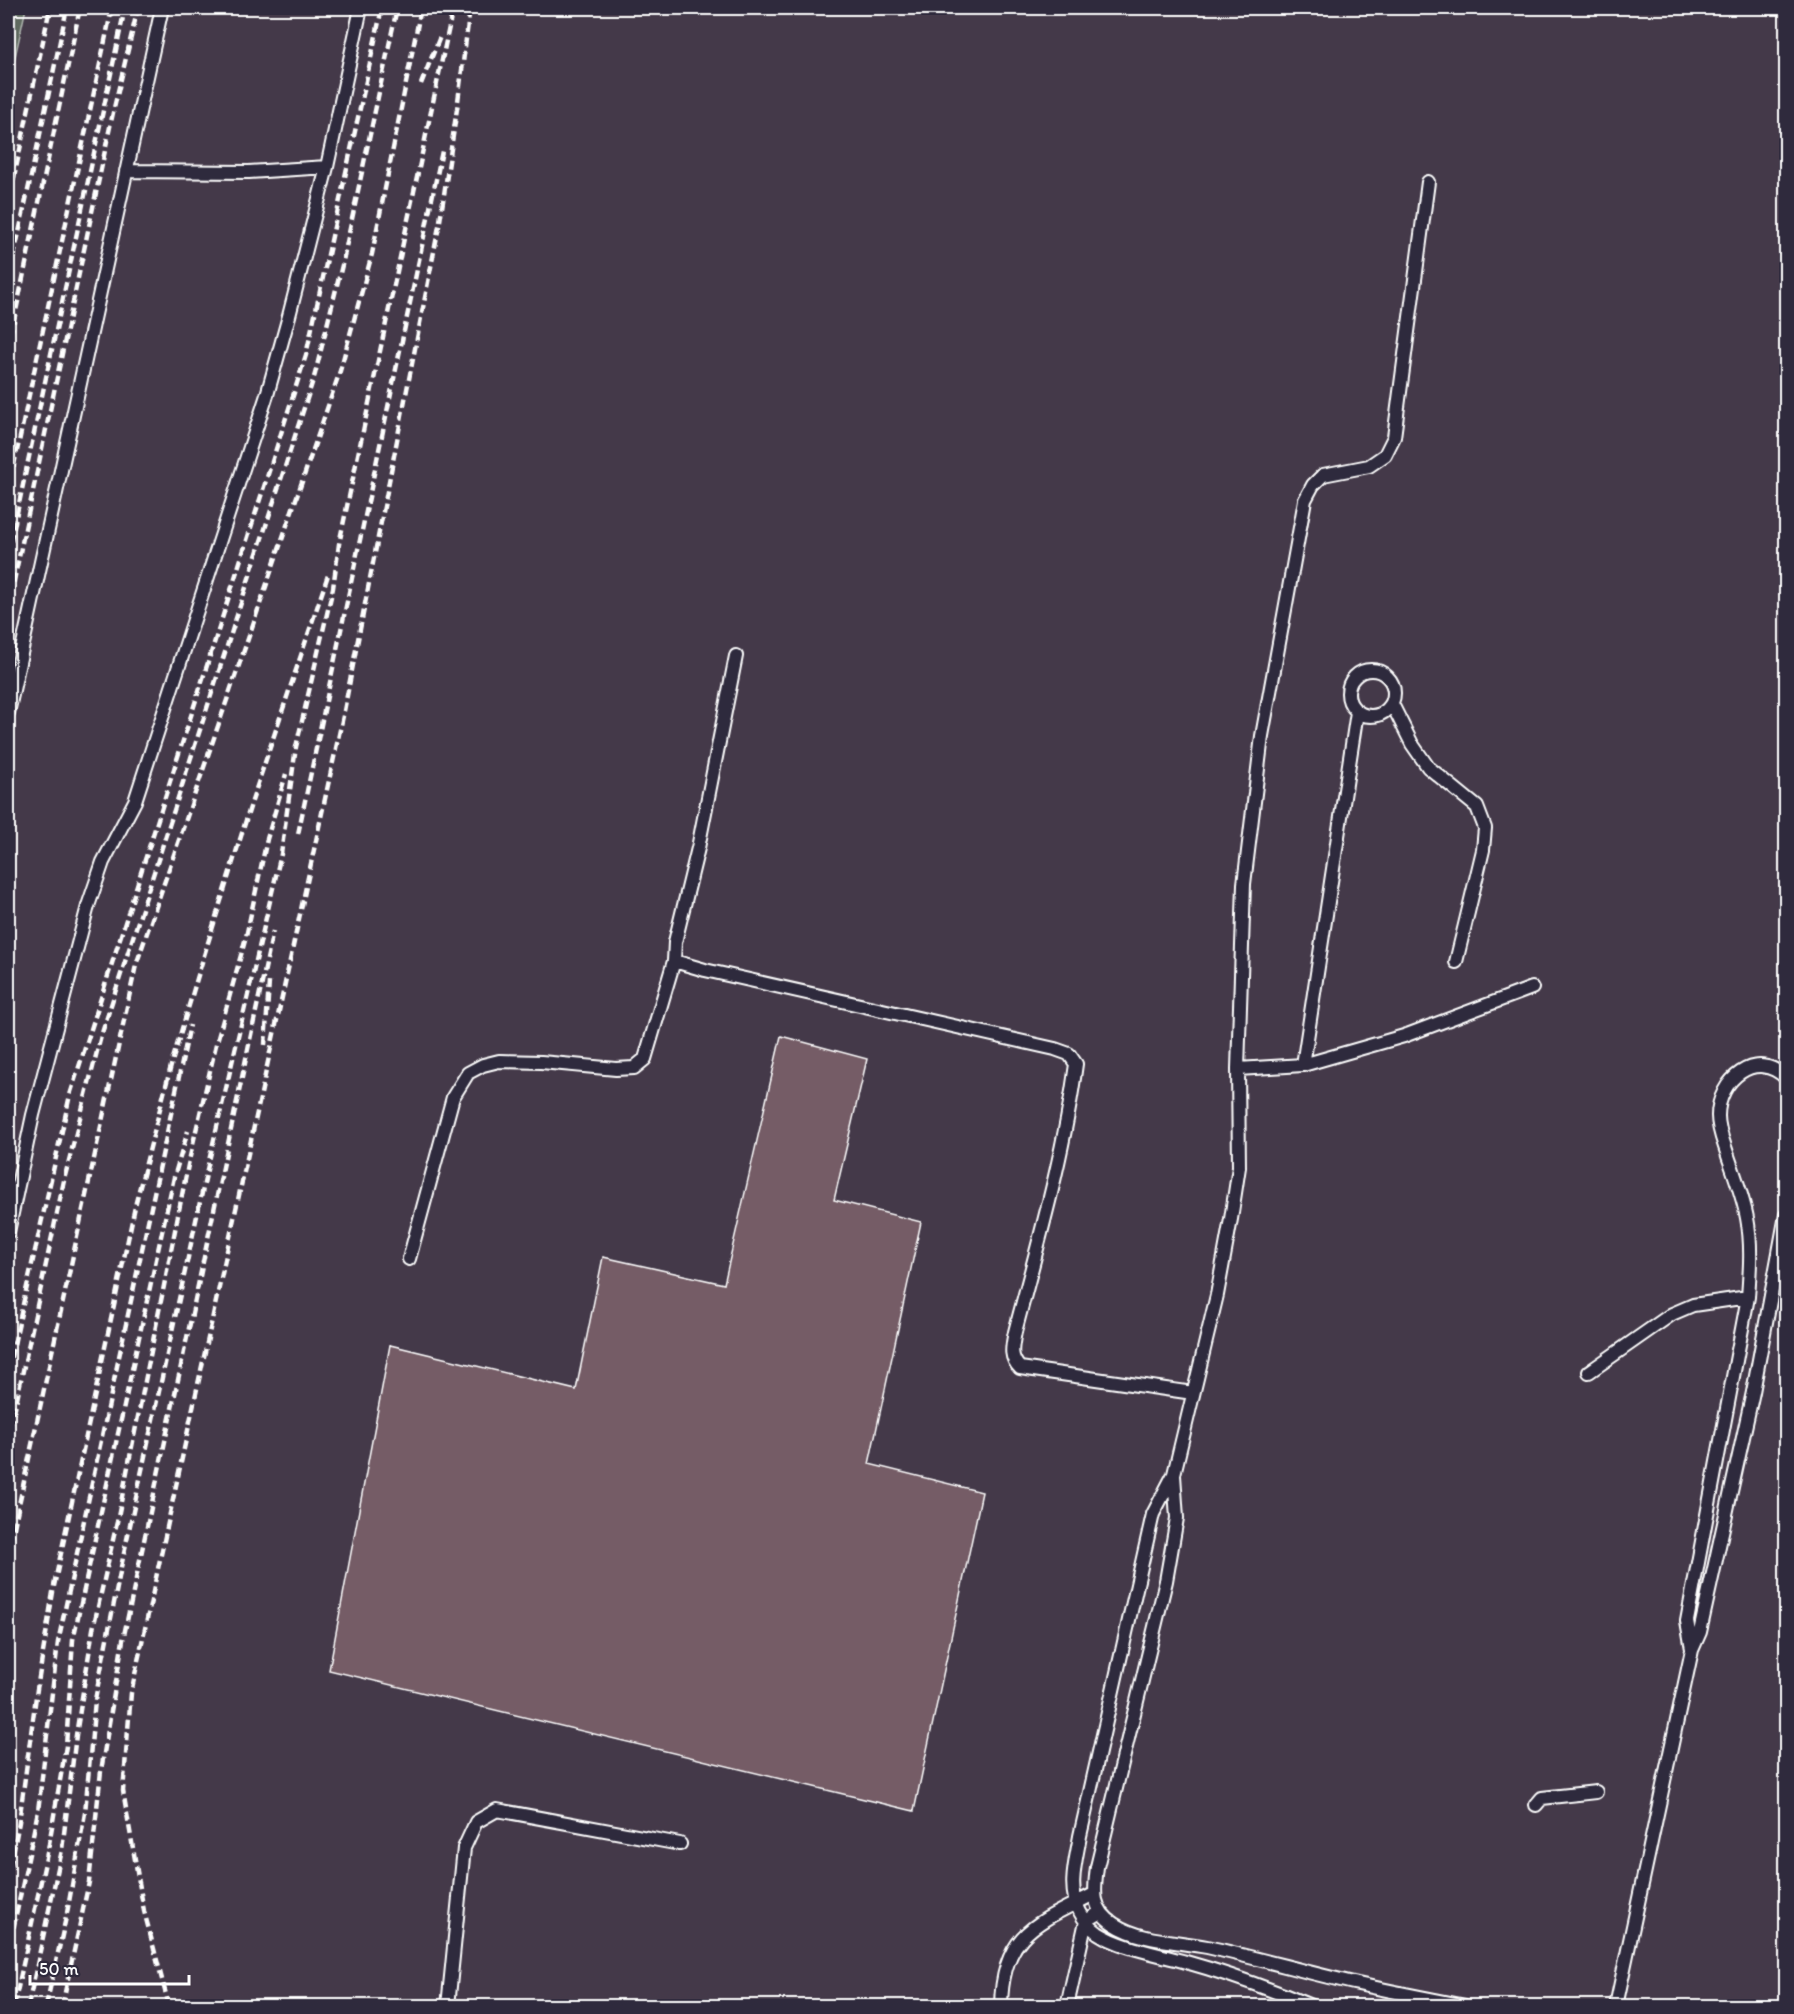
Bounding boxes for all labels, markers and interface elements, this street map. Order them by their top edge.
scale bar [30,1948,189,1986]
text: 50 m [39,1958,79,1980]

